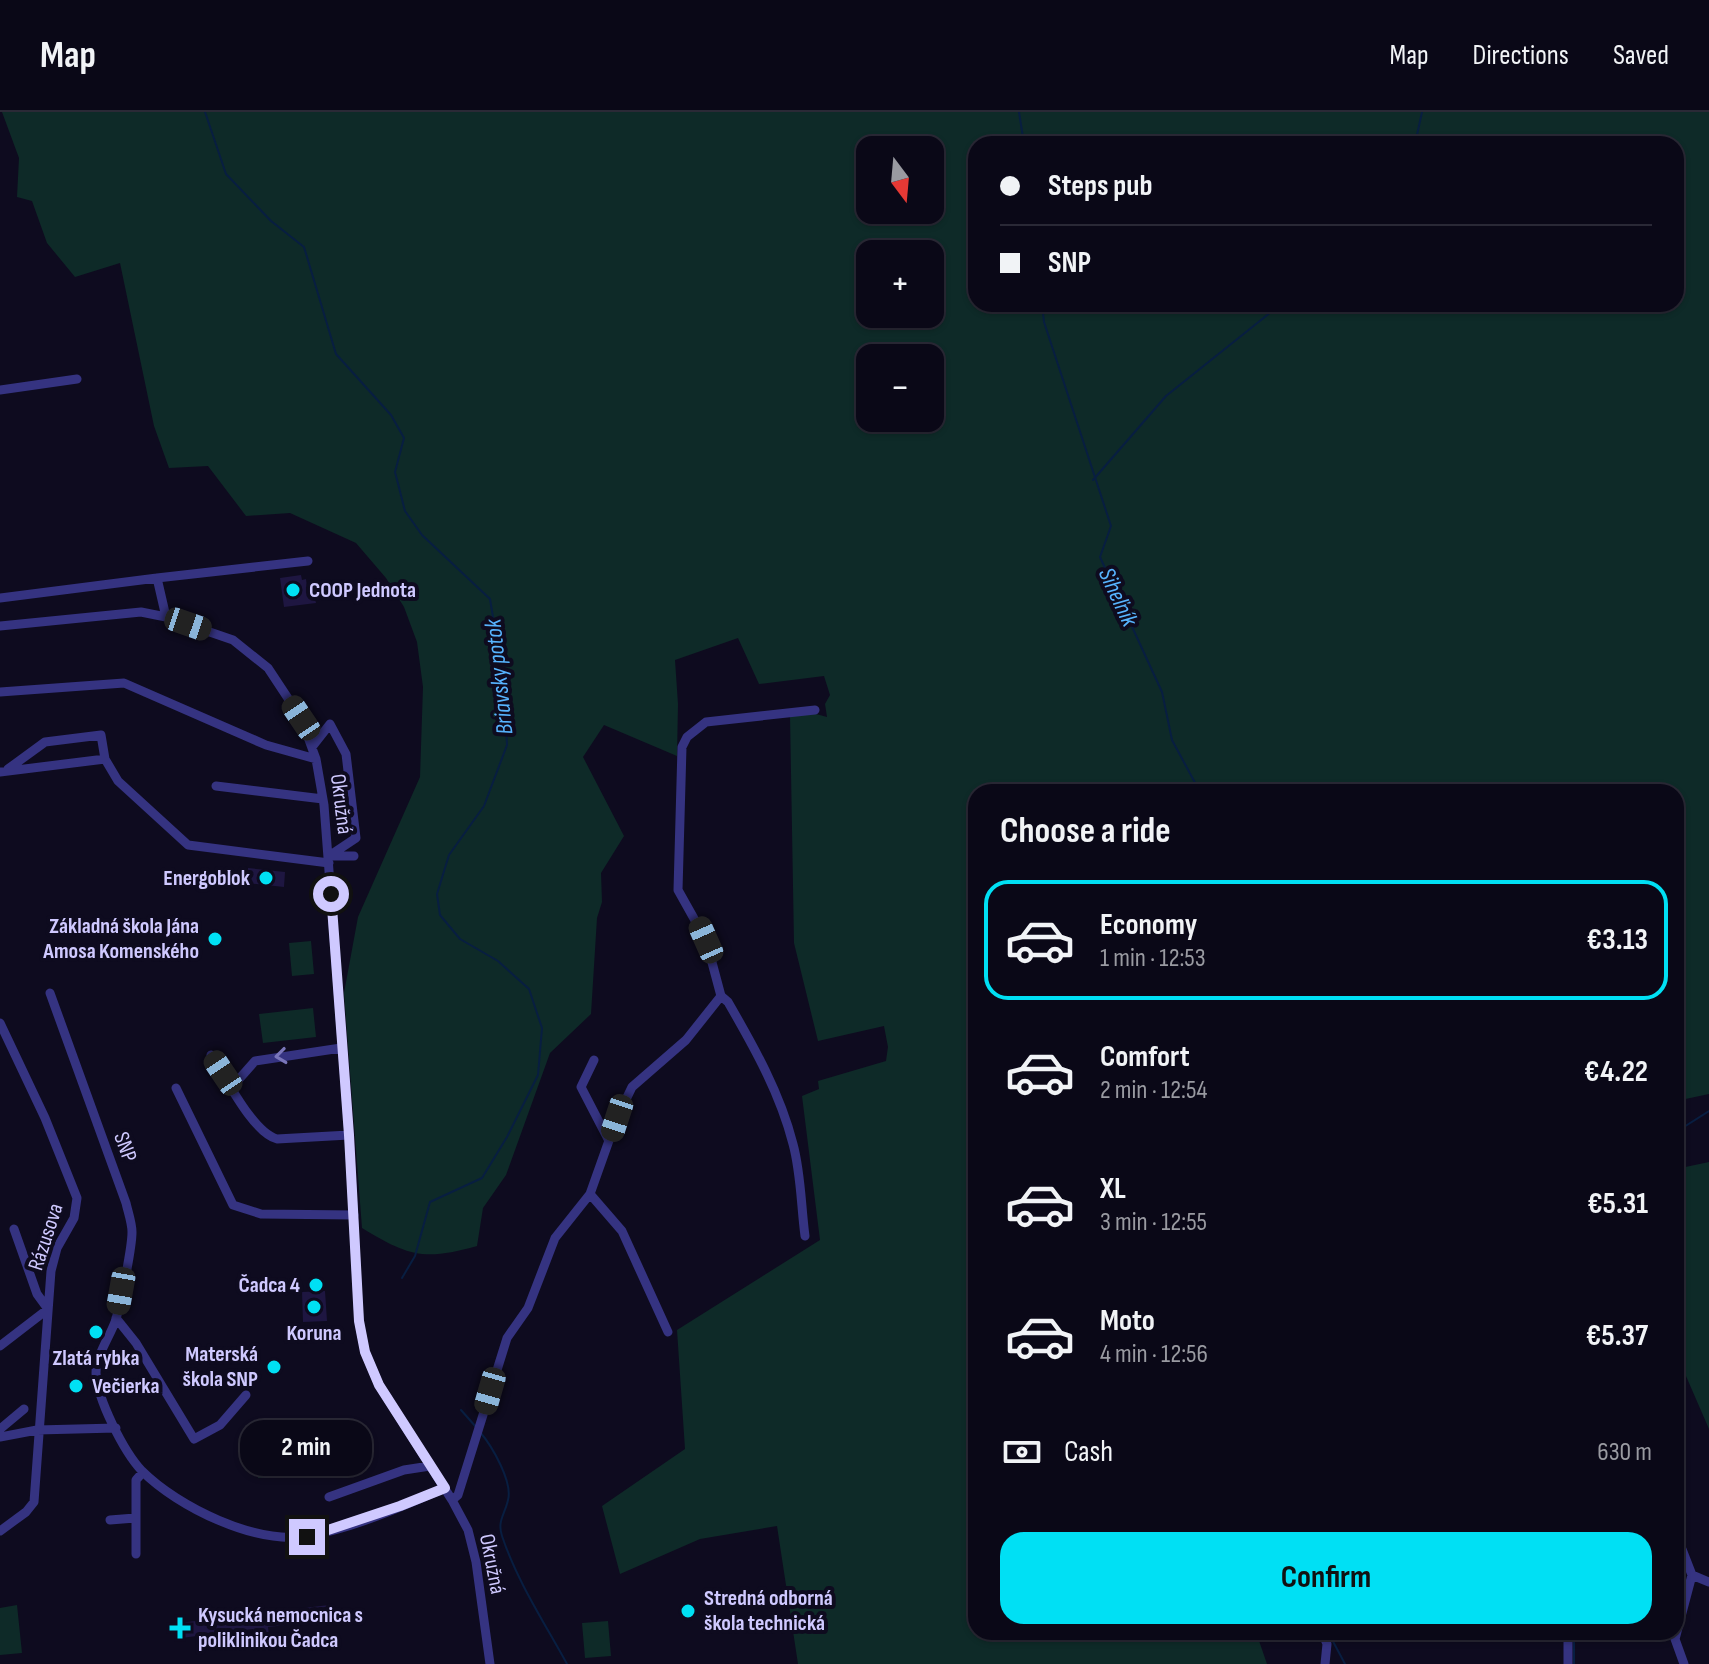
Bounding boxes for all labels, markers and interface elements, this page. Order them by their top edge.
text: Map [40,33,96,78]
text: Map [1390,39,1429,72]
text: Directions [1473,39,1569,72]
text: Saved [1613,39,1669,72]
north arrow [856,136,944,224]
map controls [856,136,944,432]
text: Steps pub [1048,168,1152,204]
button: + [856,240,944,328]
text: SNP [1048,245,1091,281]
button: − [856,344,944,432]
water label: Siheľník [1092,563,1145,632]
place label: COOP Jednota [309,577,416,604]
marker: COOP Jednota [284,581,302,599]
car [161,605,215,643]
water label: Briavsky potok [478,617,519,736]
car [278,691,324,745]
street label: Okružná [324,772,358,836]
text: Choose a ride [1000,810,1171,853]
place label: Energoblok [163,865,251,892]
marker: Energoblok [257,869,275,887]
route start [313,876,349,912]
icon: car [1004,904,1076,976]
text: Economy [1100,907,1197,943]
place label: Základná škola Jána Amosa Komenského [42,913,199,965]
car [685,913,727,967]
text: €3.13 [1586,922,1648,958]
marker: Základná škola Jána Amosa Komenského [206,930,224,948]
text: 1 min · 12:53 [1100,943,1206,974]
icon: car [1004,1036,1076,1108]
text: Comfort [1100,1039,1190,1075]
car [200,1046,246,1100]
one-way arrow [274,1047,288,1064]
text: €4.22 [1584,1054,1648,1090]
text: 2 min · 12:54 [1100,1075,1207,1106]
car [598,1091,636,1145]
street label: SNP [107,1128,143,1166]
icon: car [1004,1168,1076,1240]
text: XL [1100,1171,1126,1207]
text: €5.31 [1587,1186,1648,1222]
street label: Rázusova [23,1200,69,1274]
text: 3 min · 12:55 [1100,1207,1207,1238]
car [105,1265,137,1317]
place label: Čadca 4 [239,1272,300,1299]
marker: Čadca 4 [307,1276,325,1294]
marker: Koruna [305,1298,323,1316]
icon: car [1004,1300,1076,1372]
text: Moto [1100,1303,1155,1339]
text: €5.37 [1586,1318,1648,1354]
place label: Koruna [286,1320,342,1347]
marker: Zlatá rybka [87,1323,105,1341]
text: 4 min · 12:56 [1100,1339,1208,1370]
place label: Materská škola SNP [183,1341,258,1393]
place label: Zlatá rybka [53,1345,139,1372]
marker: Materská škola SNP [265,1358,283,1376]
car [472,1365,508,1417]
place label: Večierka [92,1373,160,1400]
marker: Večierka [67,1377,85,1395]
callout: 2 min [241,1421,373,1477]
icon: cash [1000,1430,1044,1474]
text: 2 min [281,1432,331,1463]
text: Cash [1064,1434,1113,1470]
text: 630 m [1597,1437,1652,1468]
route end [289,1519,325,1555]
street label: Okružná [473,1532,511,1596]
button: Confirm [1000,1532,1652,1624]
place label: Stredná odborná škola technická [704,1585,833,1637]
place label: Kysucká nemocnica s poliklinikou Čadca [198,1602,363,1654]
marker: Stredná odborná škola technická [679,1602,697,1620]
marker: Kysucká nemocnica s poliklinikou Čadca [169,1617,191,1639]

